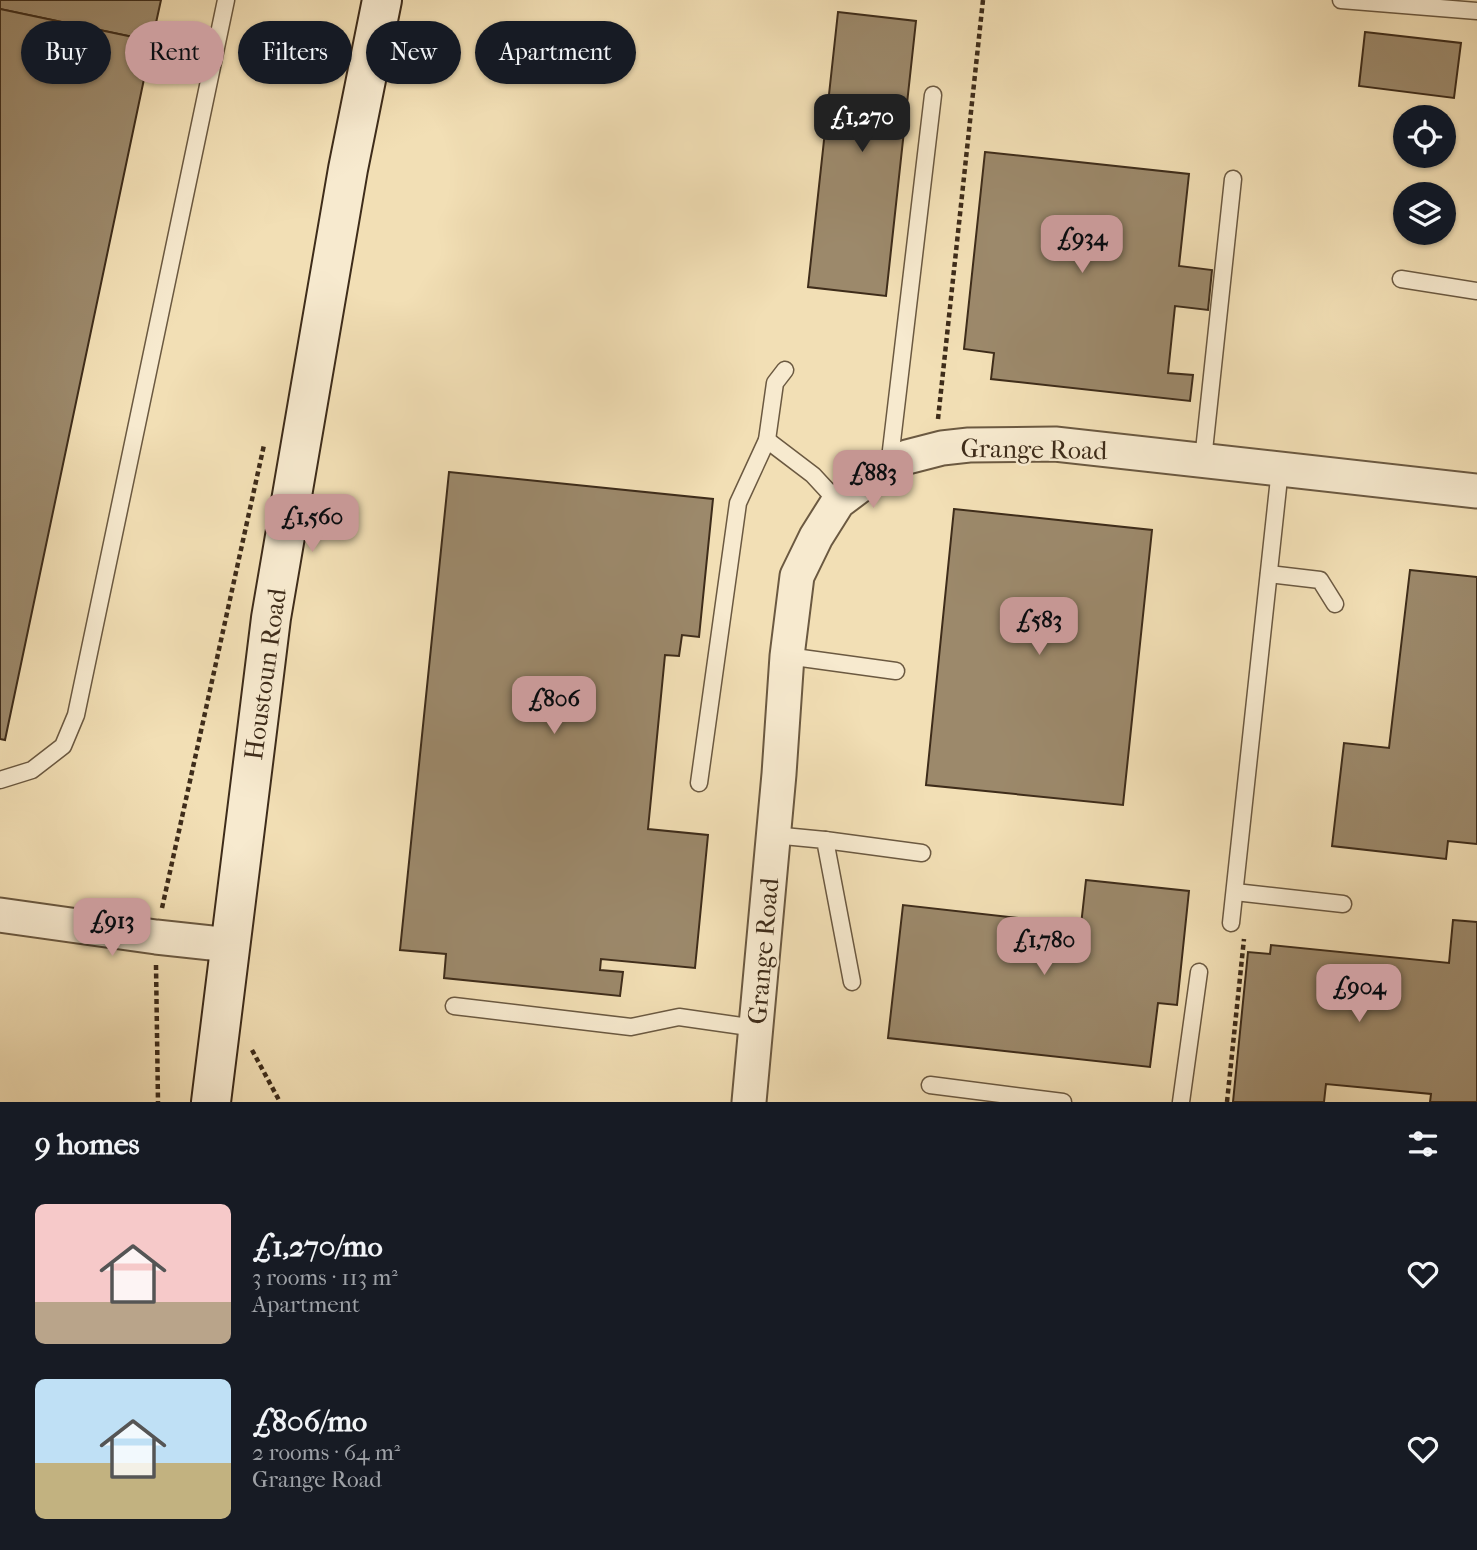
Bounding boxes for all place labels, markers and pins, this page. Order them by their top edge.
pin: £1,270 [805,94,919,154]
pin: £934 [1041,216,1123,275]
pin: £883 [832,450,914,510]
pin: £1,560 [255,494,369,554]
pin: £583 [998,598,1080,657]
pin: £806 [513,676,595,736]
pin: £913 [71,898,153,958]
pin: £1,780 [987,918,1101,977]
pin: £904 [1318,964,1400,1024]

